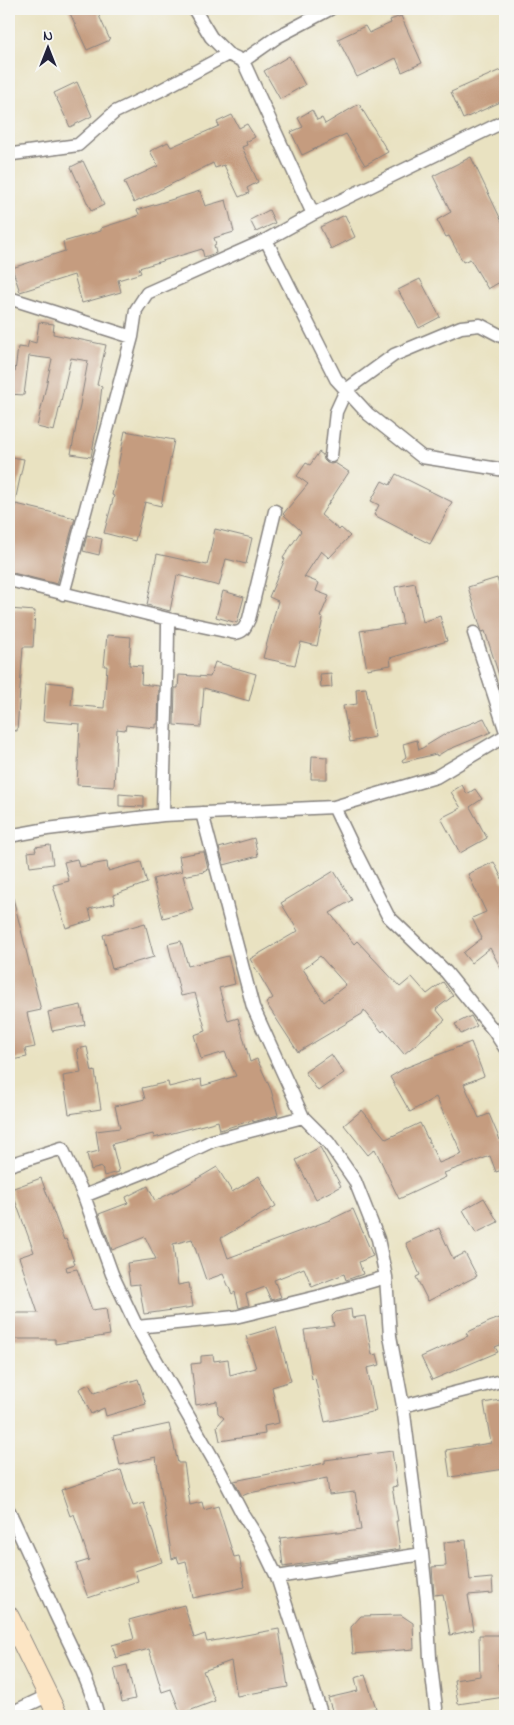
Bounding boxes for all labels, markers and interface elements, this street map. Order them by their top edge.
north arrow [22,22,72,72]
text: N [43,26,53,47]

